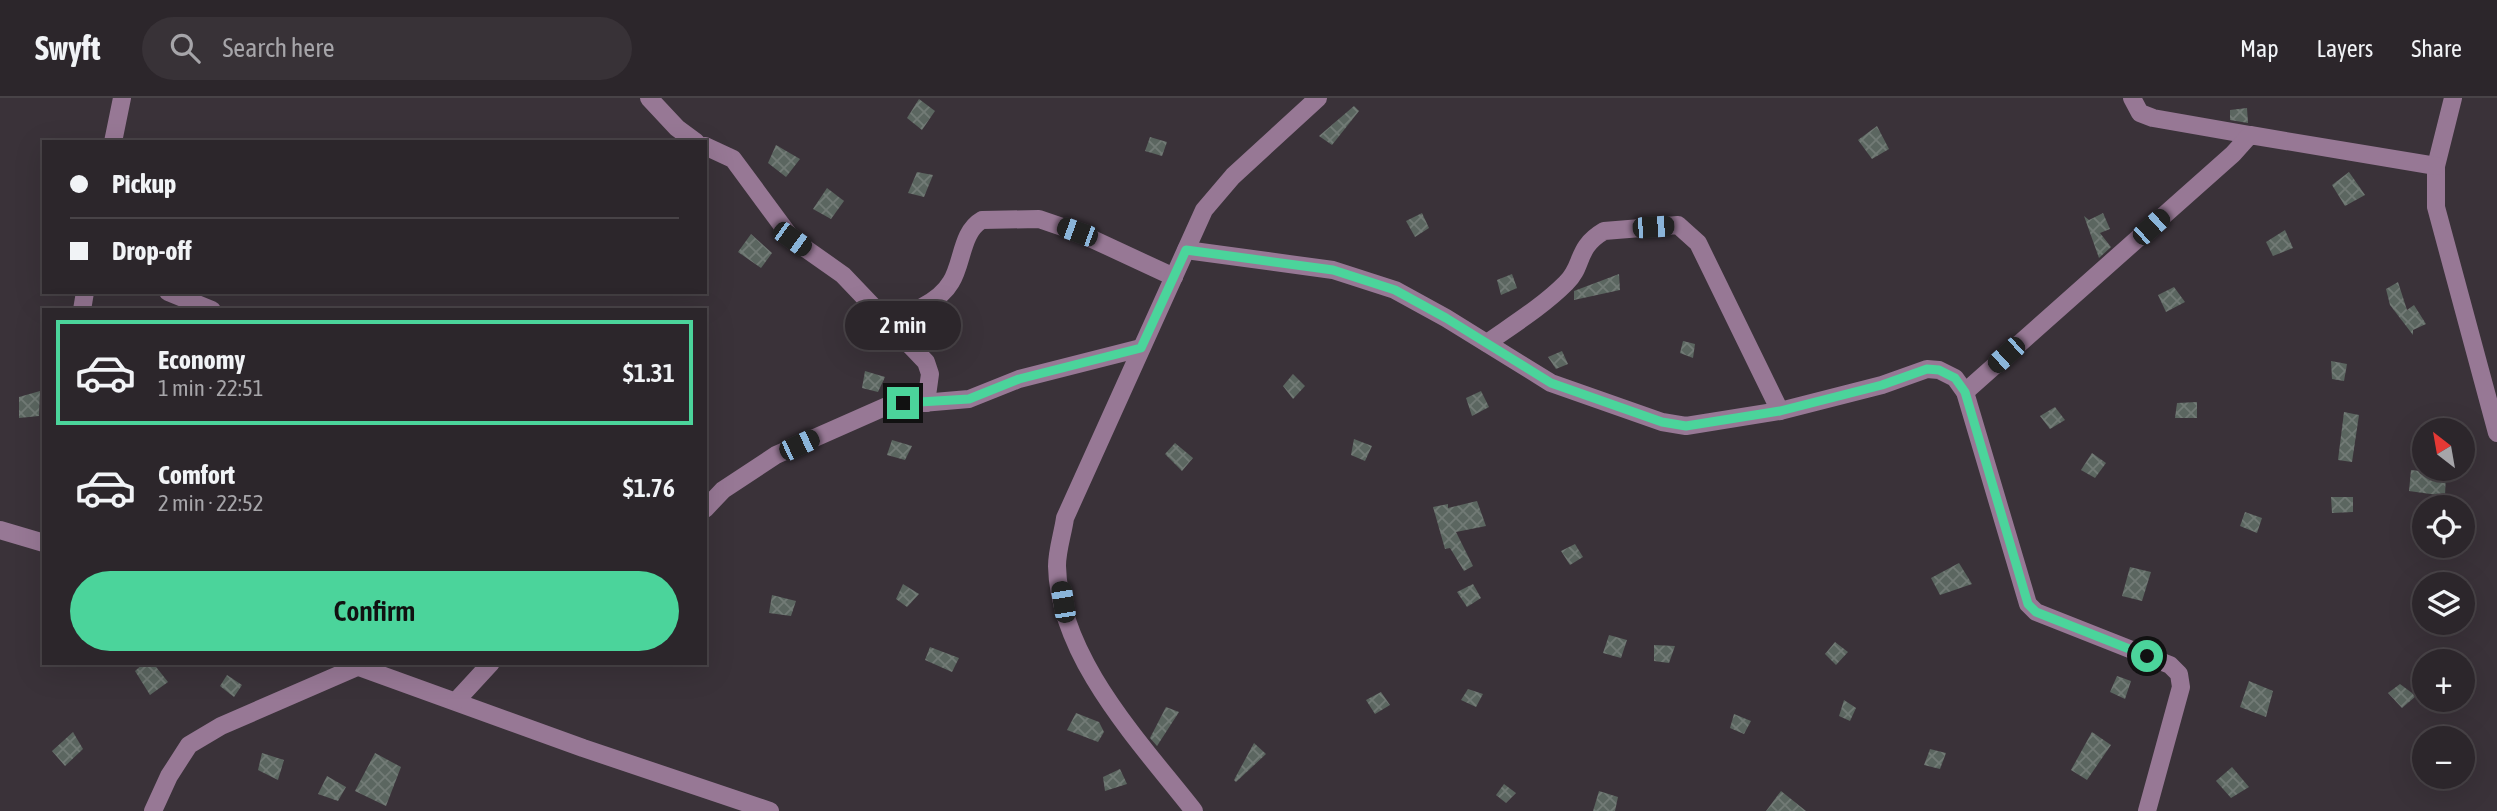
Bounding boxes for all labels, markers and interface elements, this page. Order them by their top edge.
search box [142,17,632,80]
text: Swyft [35,29,100,67]
icon: search [166,29,204,67]
text: Search here [222,33,335,63]
text: Map [2240,35,2279,62]
text: Layers [2317,35,2373,62]
text: Share [2411,35,2462,62]
text: Pickup [112,169,176,199]
car [2129,205,2174,249]
car [1054,215,1101,249]
car [1632,215,1675,239]
car [769,218,816,260]
text: Drop-off [112,236,192,266]
callout: 2 min [845,302,961,350]
text: 2 min [880,312,926,338]
car [1984,333,2029,377]
icon: car [74,341,137,404]
text: Economy [158,345,245,375]
text: $1.31 [623,358,675,388]
text: 1 min · 22:51 [158,375,264,401]
route end [887,387,919,419]
north arrow [2412,418,2474,481]
map controls [2412,418,2475,789]
car [776,427,823,463]
icon: car [74,456,137,519]
text: Comfort [158,460,235,490]
text: $1.76 [623,473,675,503]
text: 2 min · 22:52 [158,490,264,516]
button: locate [2412,495,2475,558]
button: Confirm [70,571,679,651]
button: layers [2412,572,2475,635]
car [1050,580,1077,624]
route start [2131,640,2163,672]
button: + [2412,649,2475,712]
button: − [2412,726,2475,789]

